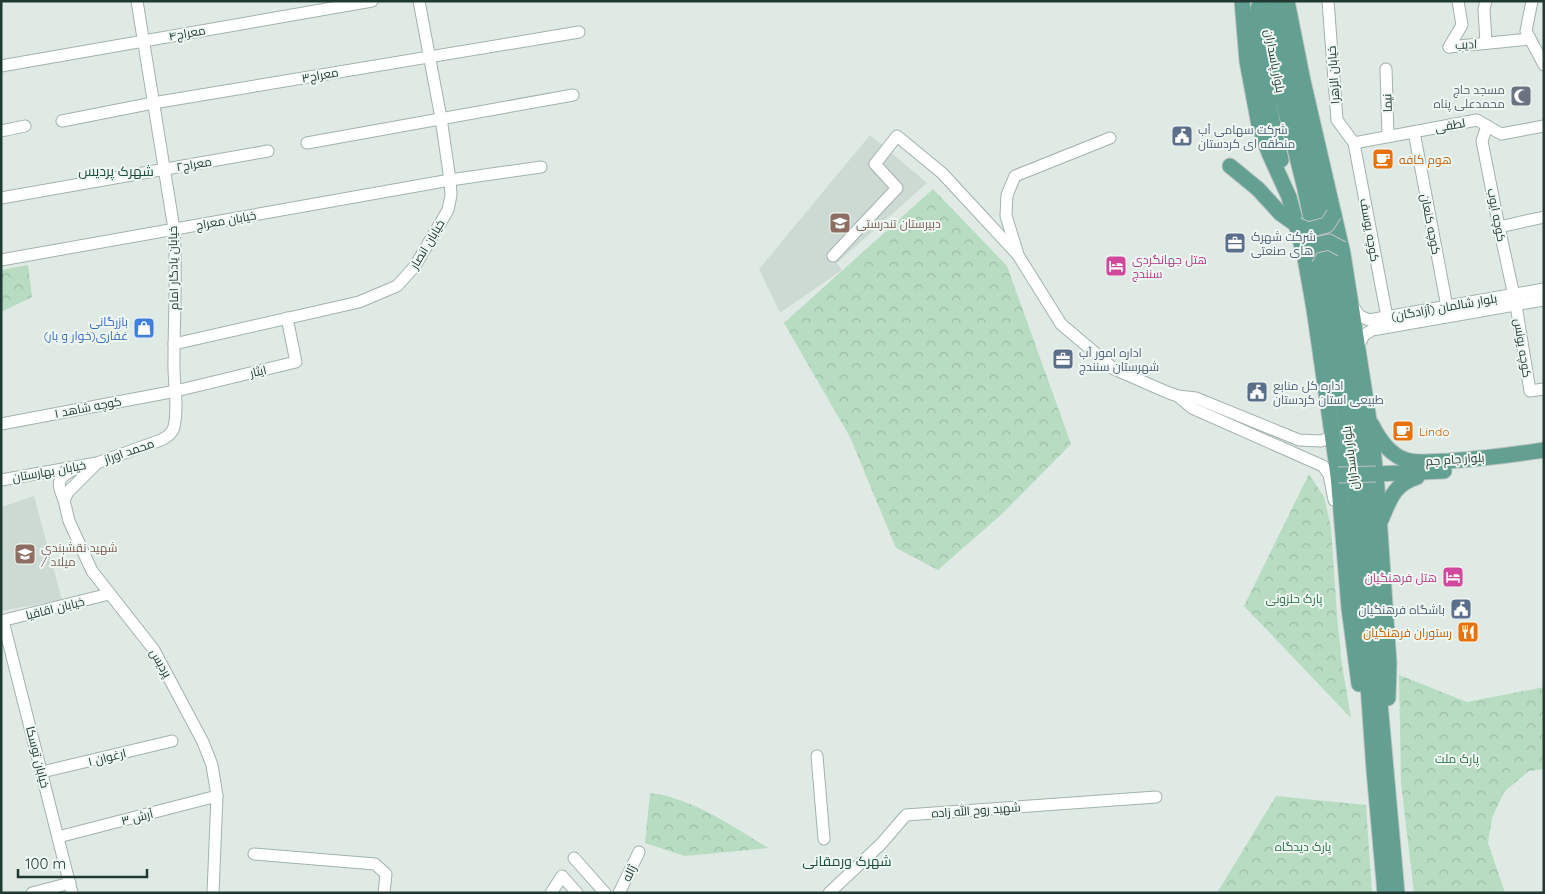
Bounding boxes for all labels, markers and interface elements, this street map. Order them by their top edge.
street label: معراج۴ [167,22,207,45]
street label: بلوار پاسداران [1260,28,1288,94]
street label: ادیب [1455,36,1477,52]
street label: خیابان الزهرا [1323,45,1343,105]
street label: معراج۳ [300,64,340,87]
place label: مسجد حاج محمدعلی پناه [1434,82,1505,113]
mosque icon: مسجد حاج محمدعلی پناه [1509,84,1533,108]
street label: نیما [1379,94,1395,112]
street label: لطفی [1434,115,1466,135]
place label: شرکت سهامی آب منطقه ای کردستان [1198,122,1295,151]
public building icon: شرکت سهامی آب منطقه ای کردستان [1170,124,1194,148]
cafe icon: هوم کافه [1371,147,1395,171]
place label: هوم کافه [1399,152,1452,168]
street label: معراج۲ [175,154,213,175]
district label: شهرک پردیس [78,162,154,181]
street label: کوچه ایوب [1483,187,1510,243]
street label: کوچه کنعان [1416,192,1444,256]
street label: کوچه یوسف [1355,197,1383,263]
street label: خیابان معراج [195,207,257,234]
school or university icon: دبیرستان تندرستی [828,211,852,235]
place label: دبیرستان تندرستی [856,216,941,231]
street label: خیابان انصار [406,217,448,272]
street label: خیابان یادگار امام [165,226,182,310]
place label: شرکت شهرک های صنعتی [1251,229,1316,258]
office icon: شرکت شهرک های صنعتی [1223,231,1247,255]
place label: هتل جهانگردی سنندج [1132,252,1207,282]
hotel icon: هتل جهانگردی سنندج [1104,254,1128,278]
street label: بلوار شالمان (آزادگان) [1390,290,1498,324]
place label: بازرگانی غفاری(خوار و بار) [44,314,128,343]
shop icon: بازرگانی غفاری(خوار و بار) [132,316,156,340]
street label: کوچه یونس [1509,317,1535,379]
place label: اداره امور آب شهرستان سنندج [1079,345,1159,375]
office icon: اداره امور آب شهرستان سنندج [1051,347,1075,371]
street label: ایثار [247,362,268,380]
place label: اداره کل منابع طبیعی استان کردستان [1273,378,1384,407]
public building icon: اداره کل منابع طبیعی استان کردستان [1245,380,1269,404]
street label: کوچه شاهد ۱ [53,393,123,423]
cafe icon: Lindo [1391,419,1415,443]
place label: Lindo [1419,424,1449,439]
street label: بلوار پاسداران [1339,425,1363,491]
street label: محمد اوراز [101,435,156,467]
street label: بلوار جام جم [1425,449,1485,470]
street label: خیابان بهارستان [11,457,87,485]
place label: شهید نقشبندی / میلاد [41,540,118,569]
school or university icon: شهید نقشبندی / میلاد [13,542,37,566]
hotel icon: هتل فرهنگیان [1441,565,1465,589]
place label: هتل فرهنگیان [1365,570,1437,585]
park label: پارک حلزونی [1266,591,1323,608]
street label: خیابان اقاقیا [24,593,86,623]
public building icon: باشگاه فرهنگیان [1449,597,1473,621]
place label: باشگاه فرهنگیان [1358,602,1445,617]
restaurant icon: رستوران فرهنگیان [1456,620,1480,644]
place label: رستوران فرهنگیان [1363,625,1452,640]
street label: پردیس [145,646,176,682]
street label: خیابان توسکا [23,724,53,790]
street label: ارغوان ۱ [86,745,128,769]
park label: پارک ملت [1435,751,1480,768]
street label: شهید روح الله زاده [931,799,1021,822]
street label: آرش ۳ [120,806,155,828]
park label: پارک دیدگاه [1275,839,1332,856]
scale bar [18,846,146,878]
district label: شهرک ورمقانی [802,852,892,870]
text: 100 m [25,854,66,873]
street label: ژاله [619,861,640,884]

